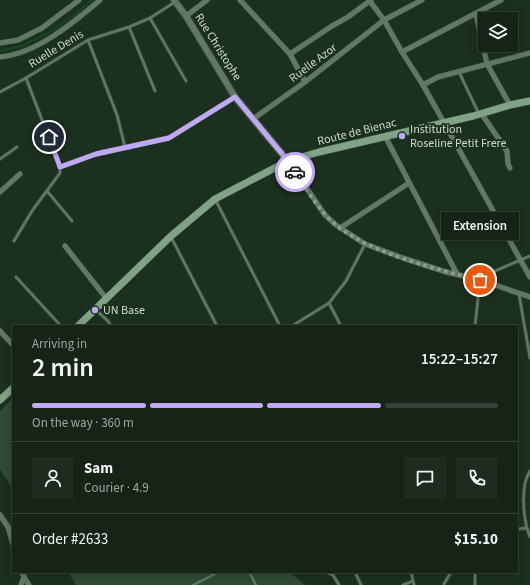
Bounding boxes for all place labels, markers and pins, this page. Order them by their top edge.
pin [32,120,66,154]
place label: Institution Roseline Petit Frere [410,121,507,152]
marker: Institution Roseline Petit Frere [397,131,407,141]
callout: Extension [441,212,519,240]
pin [463,263,497,297]
place label: UN Base [103,302,145,319]
marker: UN Base [90,305,100,315]

